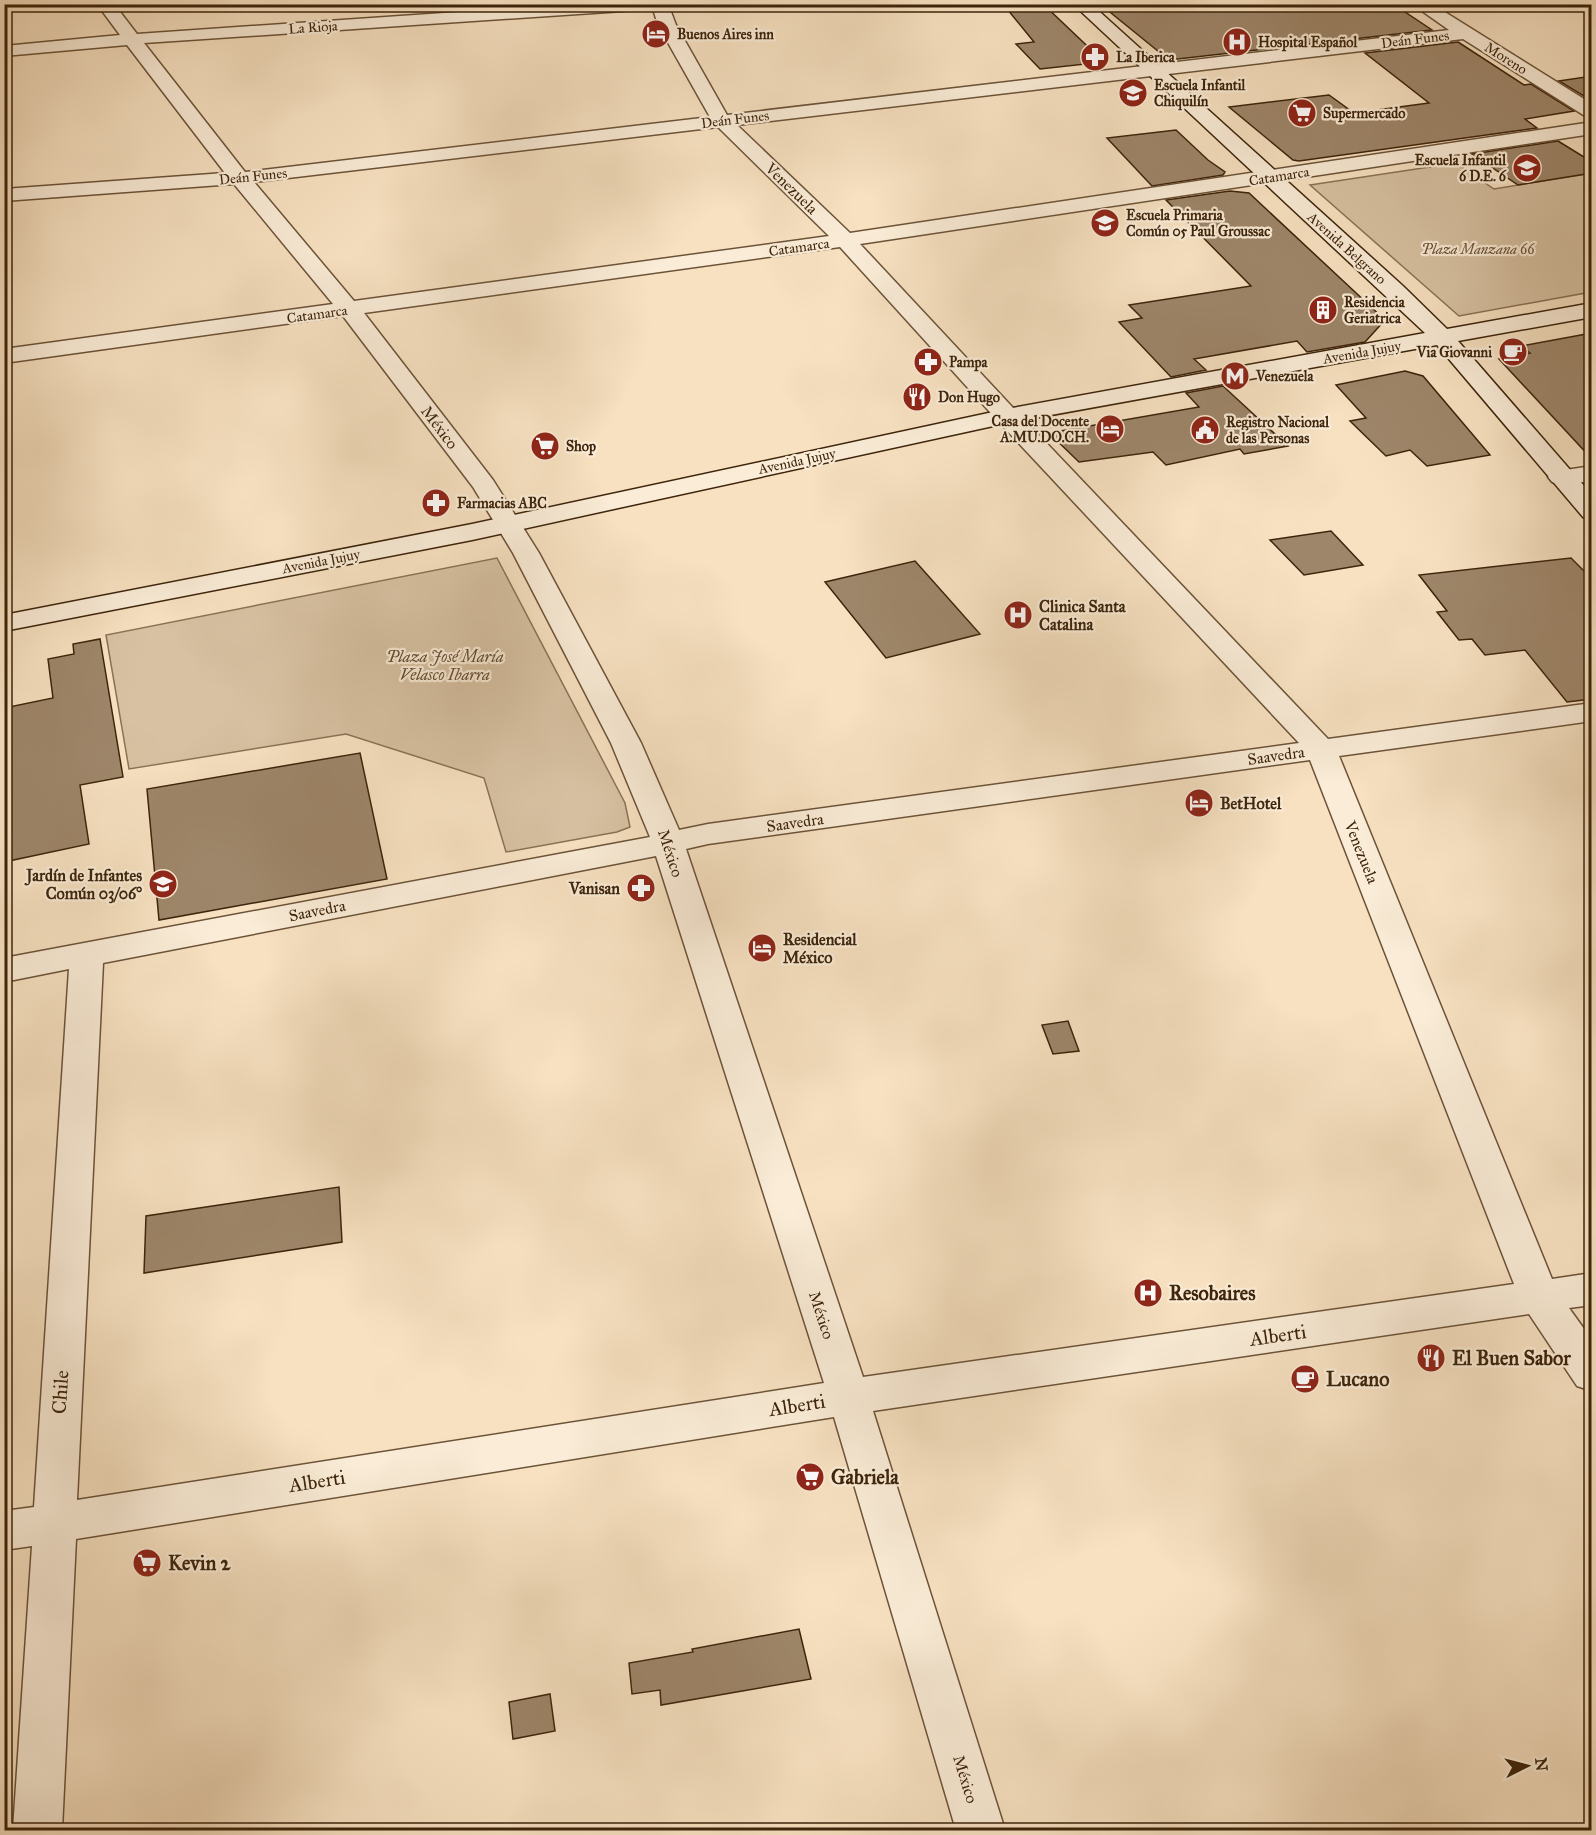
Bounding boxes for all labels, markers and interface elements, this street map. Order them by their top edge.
street label: La Rioja [288,17,338,38]
hotel icon: Buenos Aires inn [640,18,672,50]
place label: Buenos Aires inn [677,26,774,43]
hospital icon: Hospital Español [1221,26,1253,58]
street label: Deán Funes [1380,27,1450,52]
place label: Hospital Español [1258,34,1358,52]
street label: Moreno [1481,39,1530,78]
pharmacy icon: La Iberica [1079,41,1111,73]
place label: La Iberica [1116,49,1176,66]
school or university icon: Escuela Infantil Chiquilín [1117,77,1149,109]
place label: Escuela Infantil Chiquilín [1154,77,1247,111]
supermarket icon: Supermercado [1286,97,1318,129]
place label: Supermercado [1323,105,1405,123]
street label: Deán Funes [700,107,770,132]
place label: Escuela Infantil 6 D.E. 6 [1415,152,1507,185]
school or university icon: Escuela Infantil 6 D.E. 6 [1511,152,1543,184]
street label: Venezuela [761,158,822,218]
street label: Catamarca [1248,163,1311,190]
street label: Deán Funes [218,164,288,189]
school or university icon: Escuela Primaria Común 05 Paul Groussac [1089,207,1121,239]
place label: Escuela Primaria Común 05 Paul Groussac [1126,207,1270,240]
street label: Avenida Belgrano [1303,208,1389,288]
street label: Catamarca [768,235,831,260]
park label: Plaza Manzana 66 [1422,241,1535,258]
building icon: Residencia Geriatrica [1307,294,1339,326]
place label: Residencia Geriatrica [1344,294,1406,327]
street label: Catamarca [286,302,349,327]
cafe icon: Via Giovanni [1497,336,1529,368]
street label: Avenida Jujuy [1321,337,1403,369]
place label: Via Giovanni [1416,344,1492,361]
pharmacy icon: Pampa [912,346,944,378]
place label: Pampa [949,354,988,372]
metro station icon: Venezuela [1219,360,1251,392]
place label: Venezuela [1255,368,1315,385]
restaurant icon: Don Hugo [901,381,933,413]
place label: Don Hugo [938,389,1000,407]
street label: México [417,402,462,453]
place label: Casa del Docente A.MU.DO.CH. [992,413,1089,446]
hotel icon: Casa del Docente A.MU.DO.CH. [1094,413,1126,445]
public building icon: Registro Nacional de las Personas [1189,414,1221,446]
place label: Registro Nacional de las Personas [1226,414,1330,447]
supermarket icon: Shop [529,430,561,462]
place label: Shop [566,438,596,456]
street label: Avenida Jujuy [756,445,838,479]
pharmacy icon: Farmacias ABC [420,487,452,519]
place label: Farmacias ABC [457,495,547,512]
street label: Avenida Jujuy [280,546,362,579]
place label: Clinica Santa Catalina [1039,597,1127,634]
hospital icon: Clinica Santa Catalina [1002,599,1034,631]
park label: Plaza José María Velasco Ibarra [386,647,504,684]
street label: Saavedra [1246,742,1306,769]
hotel icon: BetHotel [1183,787,1215,819]
place label: BetHotel [1220,794,1282,813]
street label: Saavedra [765,809,825,836]
street label: Venezuela [1340,817,1383,886]
street label: México [654,827,687,880]
place label: Jardín de Infantes Común 03/06° [24,866,142,904]
school or university icon: Jardín de Infantes Común 03/06° [147,868,179,900]
pharmacy icon: Vanisan [625,872,657,904]
place label: Vanisan [568,879,620,898]
street label: Saavedra [287,896,347,925]
place label: Residencial México [783,930,857,967]
hotel icon: Residencial México [746,932,778,964]
hospital icon: Resobaires [1132,1277,1164,1309]
place label: Resobaires [1169,1281,1256,1305]
street label: México [805,1289,838,1342]
street label: Alberti [1247,1319,1308,1351]
restaurant icon: El Buen Sabor [1415,1342,1447,1374]
place label: El Buen Sabor [1452,1346,1571,1370]
cafe icon: Lucano [1289,1363,1321,1395]
place label: Lucano [1326,1367,1389,1391]
street label: Chile [46,1369,74,1415]
street label: Alberti [766,1389,828,1421]
supermarket icon: Gabriela [794,1461,826,1493]
street label: Alberti [286,1465,348,1497]
place label: Gabriela [831,1465,899,1489]
supermarket icon: Kevin 2 [131,1547,163,1579]
place label: Kevin 2 [168,1551,232,1575]
north arrow [1497,1736,1557,1796]
street label: México [949,1753,982,1806]
text: N [1531,1757,1552,1773]

